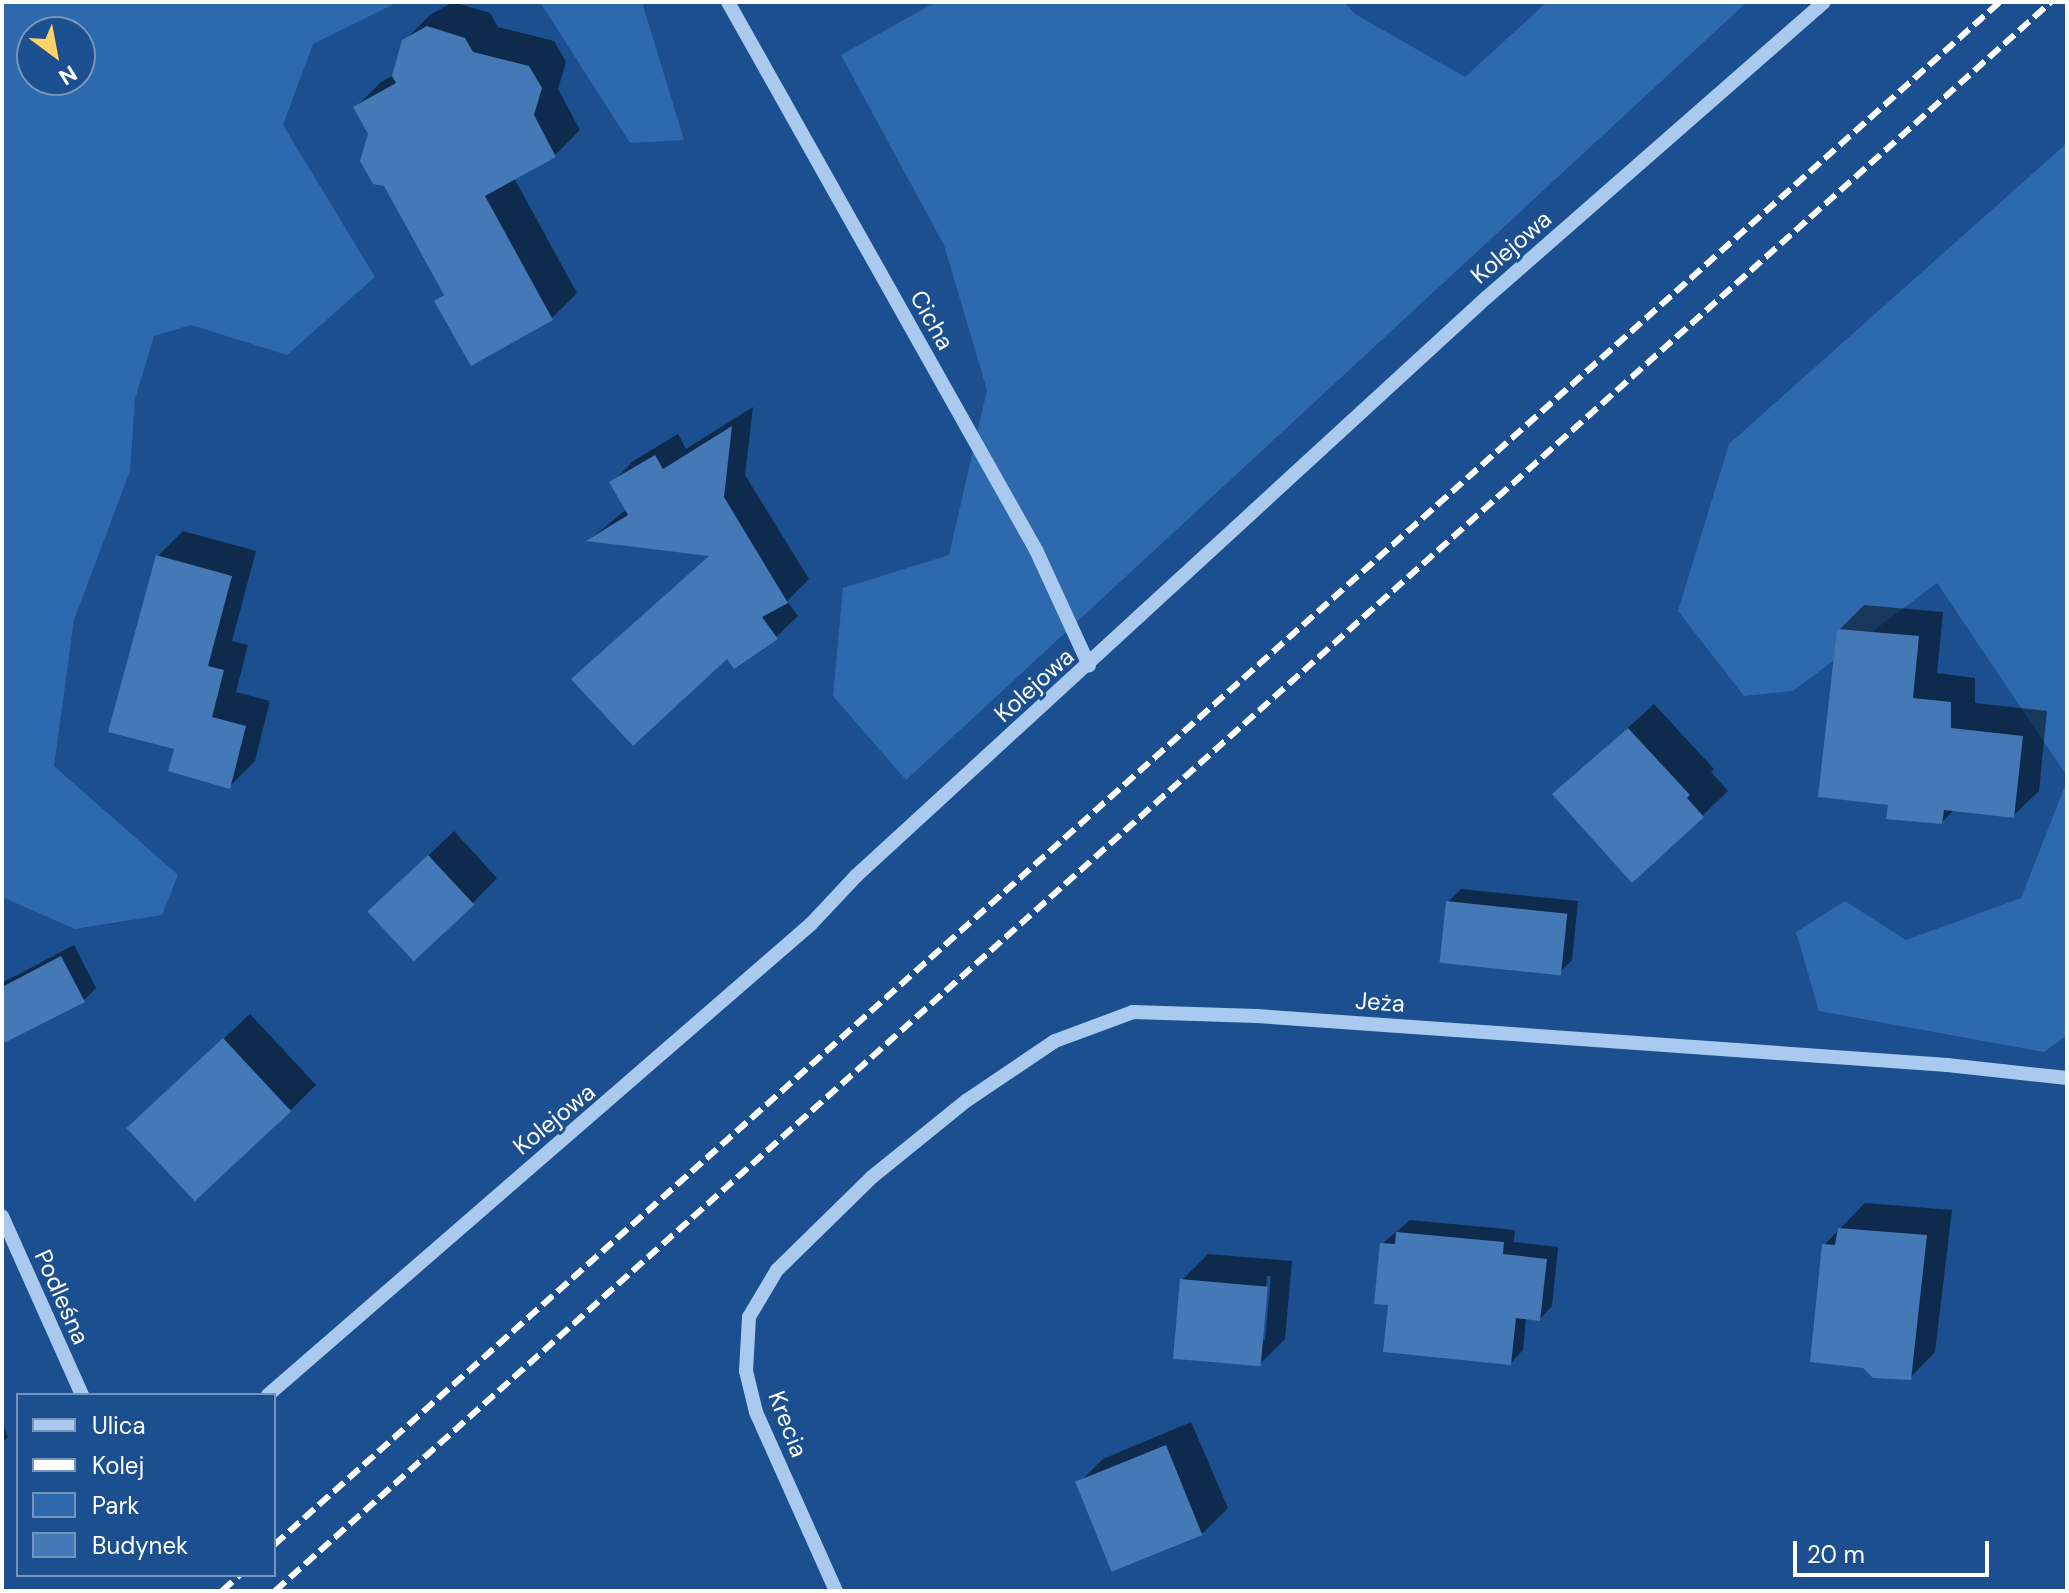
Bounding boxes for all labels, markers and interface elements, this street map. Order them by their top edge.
north arrow [16,16,96,96]
text: N [53,59,82,92]
street label: Kolejowa [1465,204,1557,290]
street label: Cicha [904,285,960,355]
street label: Kolejowa [988,642,1080,728]
street label: Jeża [1354,986,1406,1018]
street label: Kolejowa [507,1077,601,1161]
street label: Podleśna [28,1245,96,1349]
street label: Krecia [762,1387,814,1461]
legend [16,1393,276,1577]
text: Ulica [92,1410,146,1441]
text: Kolej [92,1450,144,1481]
text: Park [92,1490,139,1521]
scale bar [1797,1525,1993,1575]
text: Budynek [92,1530,188,1561]
text: 20 m [1807,1539,1865,1570]

